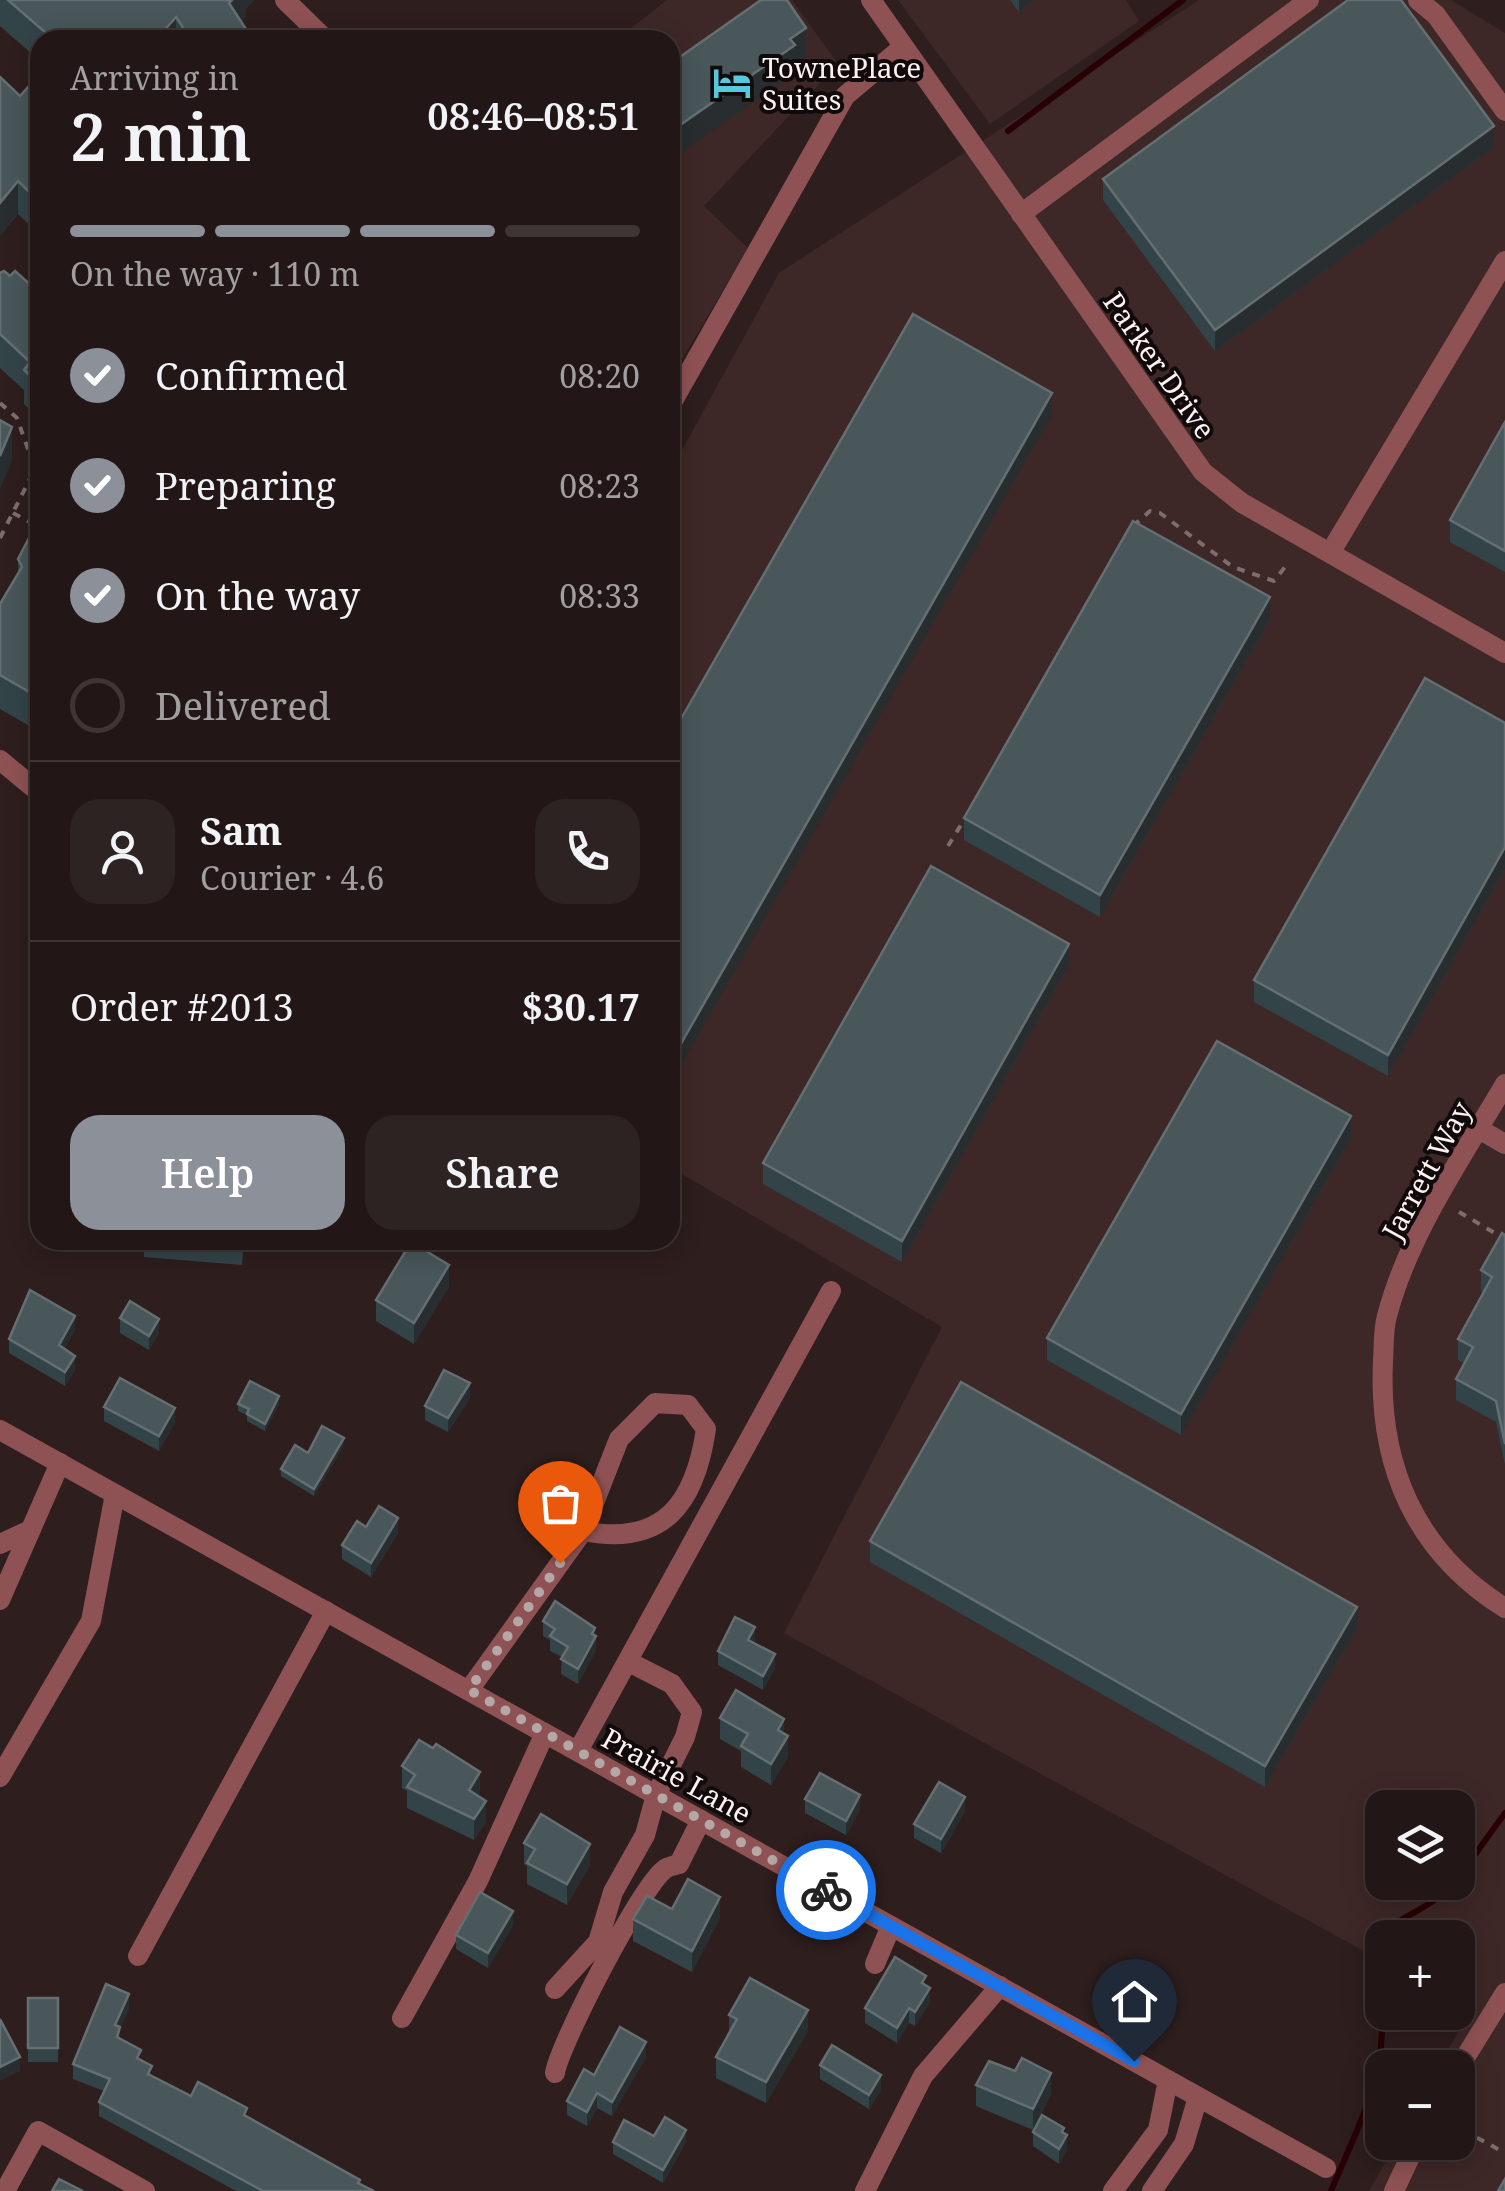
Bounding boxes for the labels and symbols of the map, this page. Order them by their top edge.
place label: TownePlace Suites [762,48,921,118]
hotel icon: TownePlace Suites [711,62,753,104]
street label: Parker Drive [1095,284,1225,446]
street label: Jarrett Way [1372,1094,1480,1247]
pin [518,1461,603,1564]
street label: Prairie Lane [596,1718,758,1832]
courier [776,1840,876,1940]
pin [1092,1959,1177,2062]

